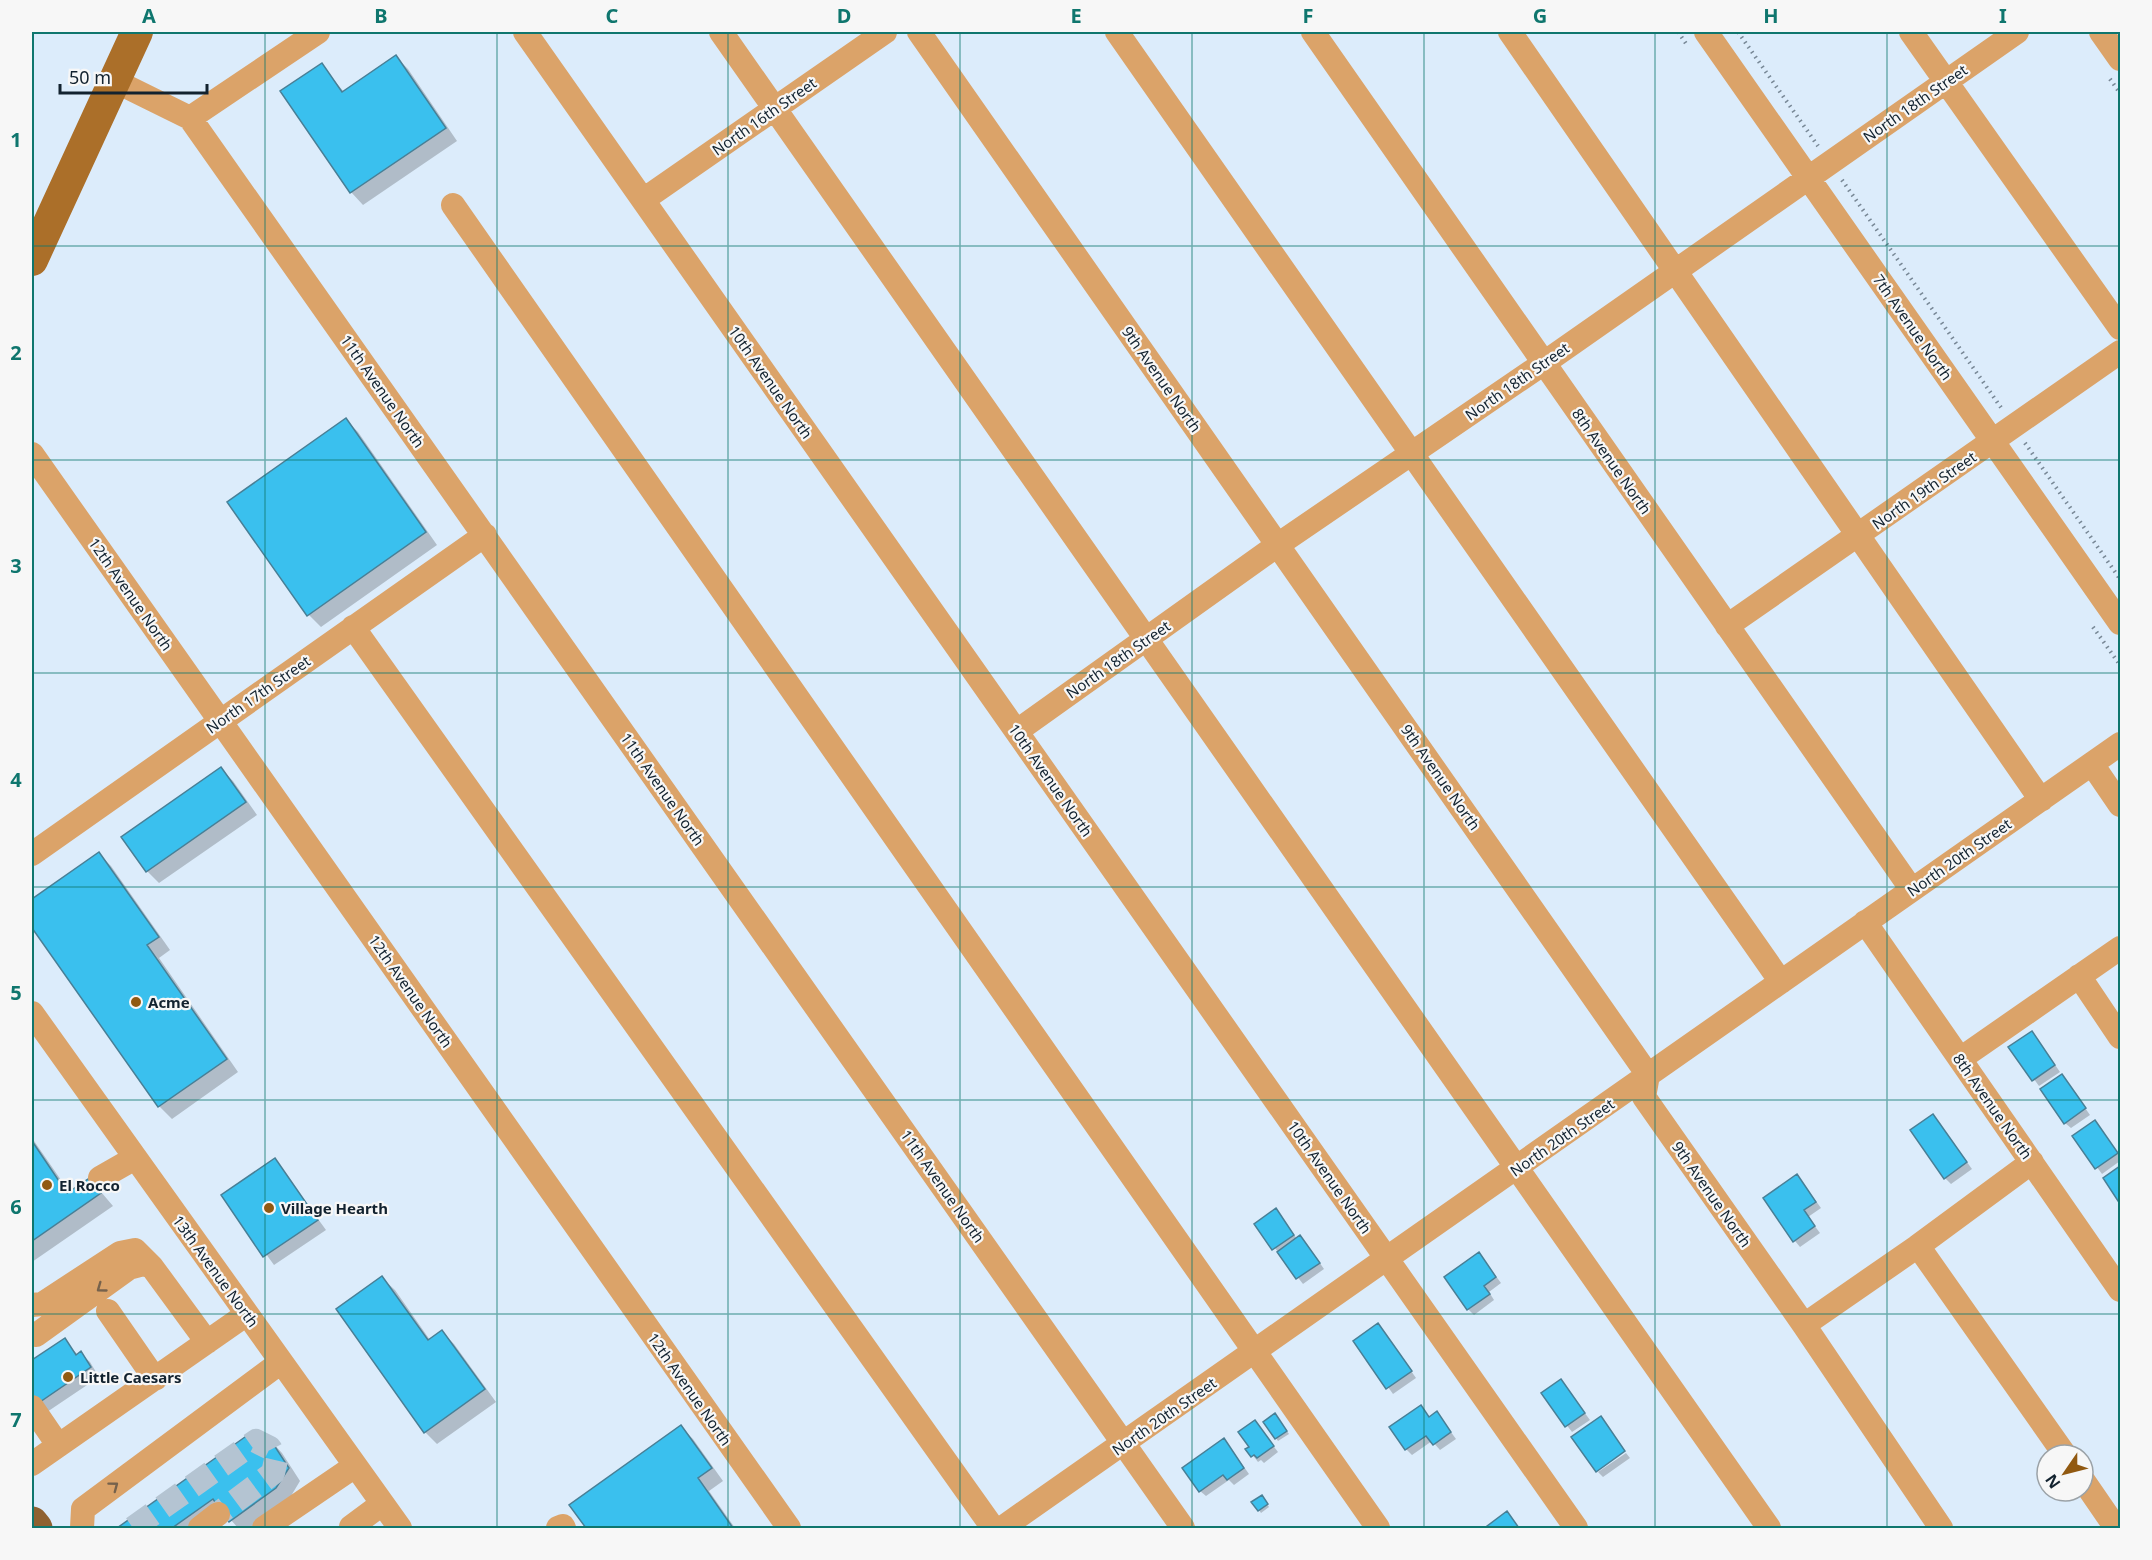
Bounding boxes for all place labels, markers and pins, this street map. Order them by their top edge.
place label: Acme [148,992,190,1012]
marker: Acme [129,995,143,1009]
place label: El Rocco [59,1175,120,1195]
marker: El Rocco [40,1178,54,1192]
place label: Village Hearth [281,1198,388,1218]
marker: Village Hearth [262,1201,276,1215]
place label: Little Caesars [80,1367,182,1387]
marker: Little Caesars [61,1370,75,1384]

